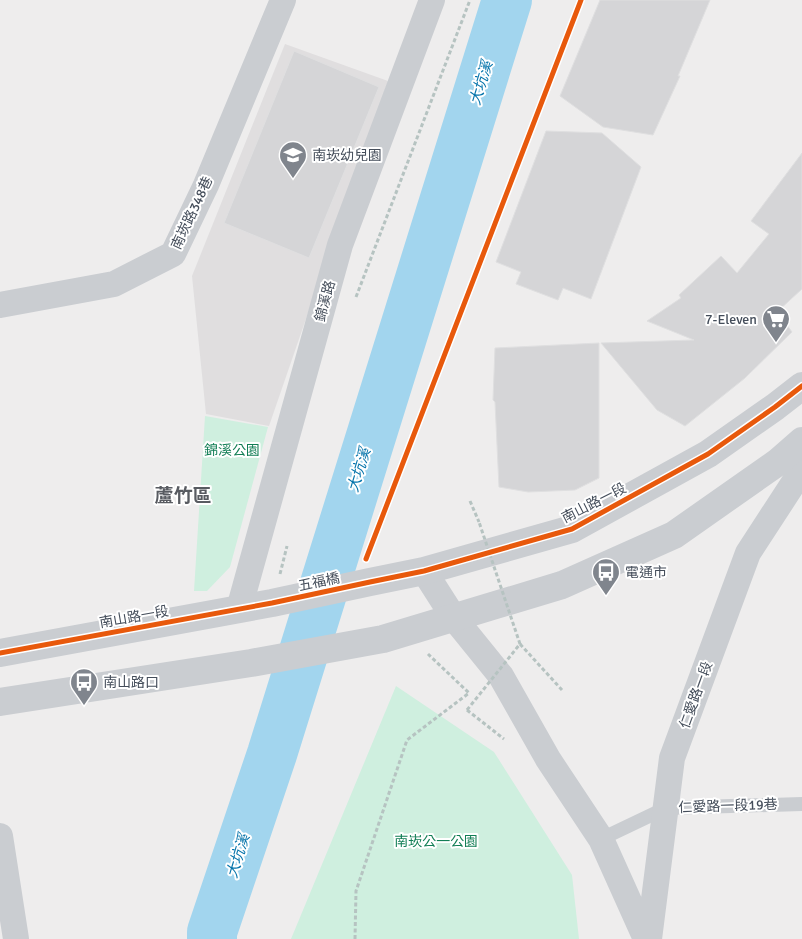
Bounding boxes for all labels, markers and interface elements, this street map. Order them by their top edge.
water label: 大坑溪 [466,57,497,107]
school or university icon: 南崁幼兒園 [278,140,308,179]
place label: 南崁幼兒園 [312,147,382,164]
street label: 南崁路348巷 [168,174,216,252]
street label: 錦溪路 [311,279,339,323]
supermarket icon: 7-Eleven [761,304,791,343]
place label: 7-Eleven [705,311,757,328]
park label: 錦溪公園 [204,442,260,459]
water label: 大坑溪 [344,444,375,494]
street label: 南山路一段 [559,480,629,526]
district label: 蘆竹區 [154,484,212,508]
bus stop icon: 電通市 [591,557,621,596]
place label: 電通市 [625,564,667,581]
street label: 五福橋 [297,569,341,595]
street label: 南山路一段 [98,603,170,631]
street label: 仁愛路一段 [676,659,716,731]
bus stop icon: 南山路口 [69,667,99,706]
place label: 南山路口 [103,674,159,691]
street label: 仁愛路一段19巷 [678,796,778,816]
water label: 大坑溪 [223,830,254,880]
park label: 南崁公一公園 [394,833,478,850]

